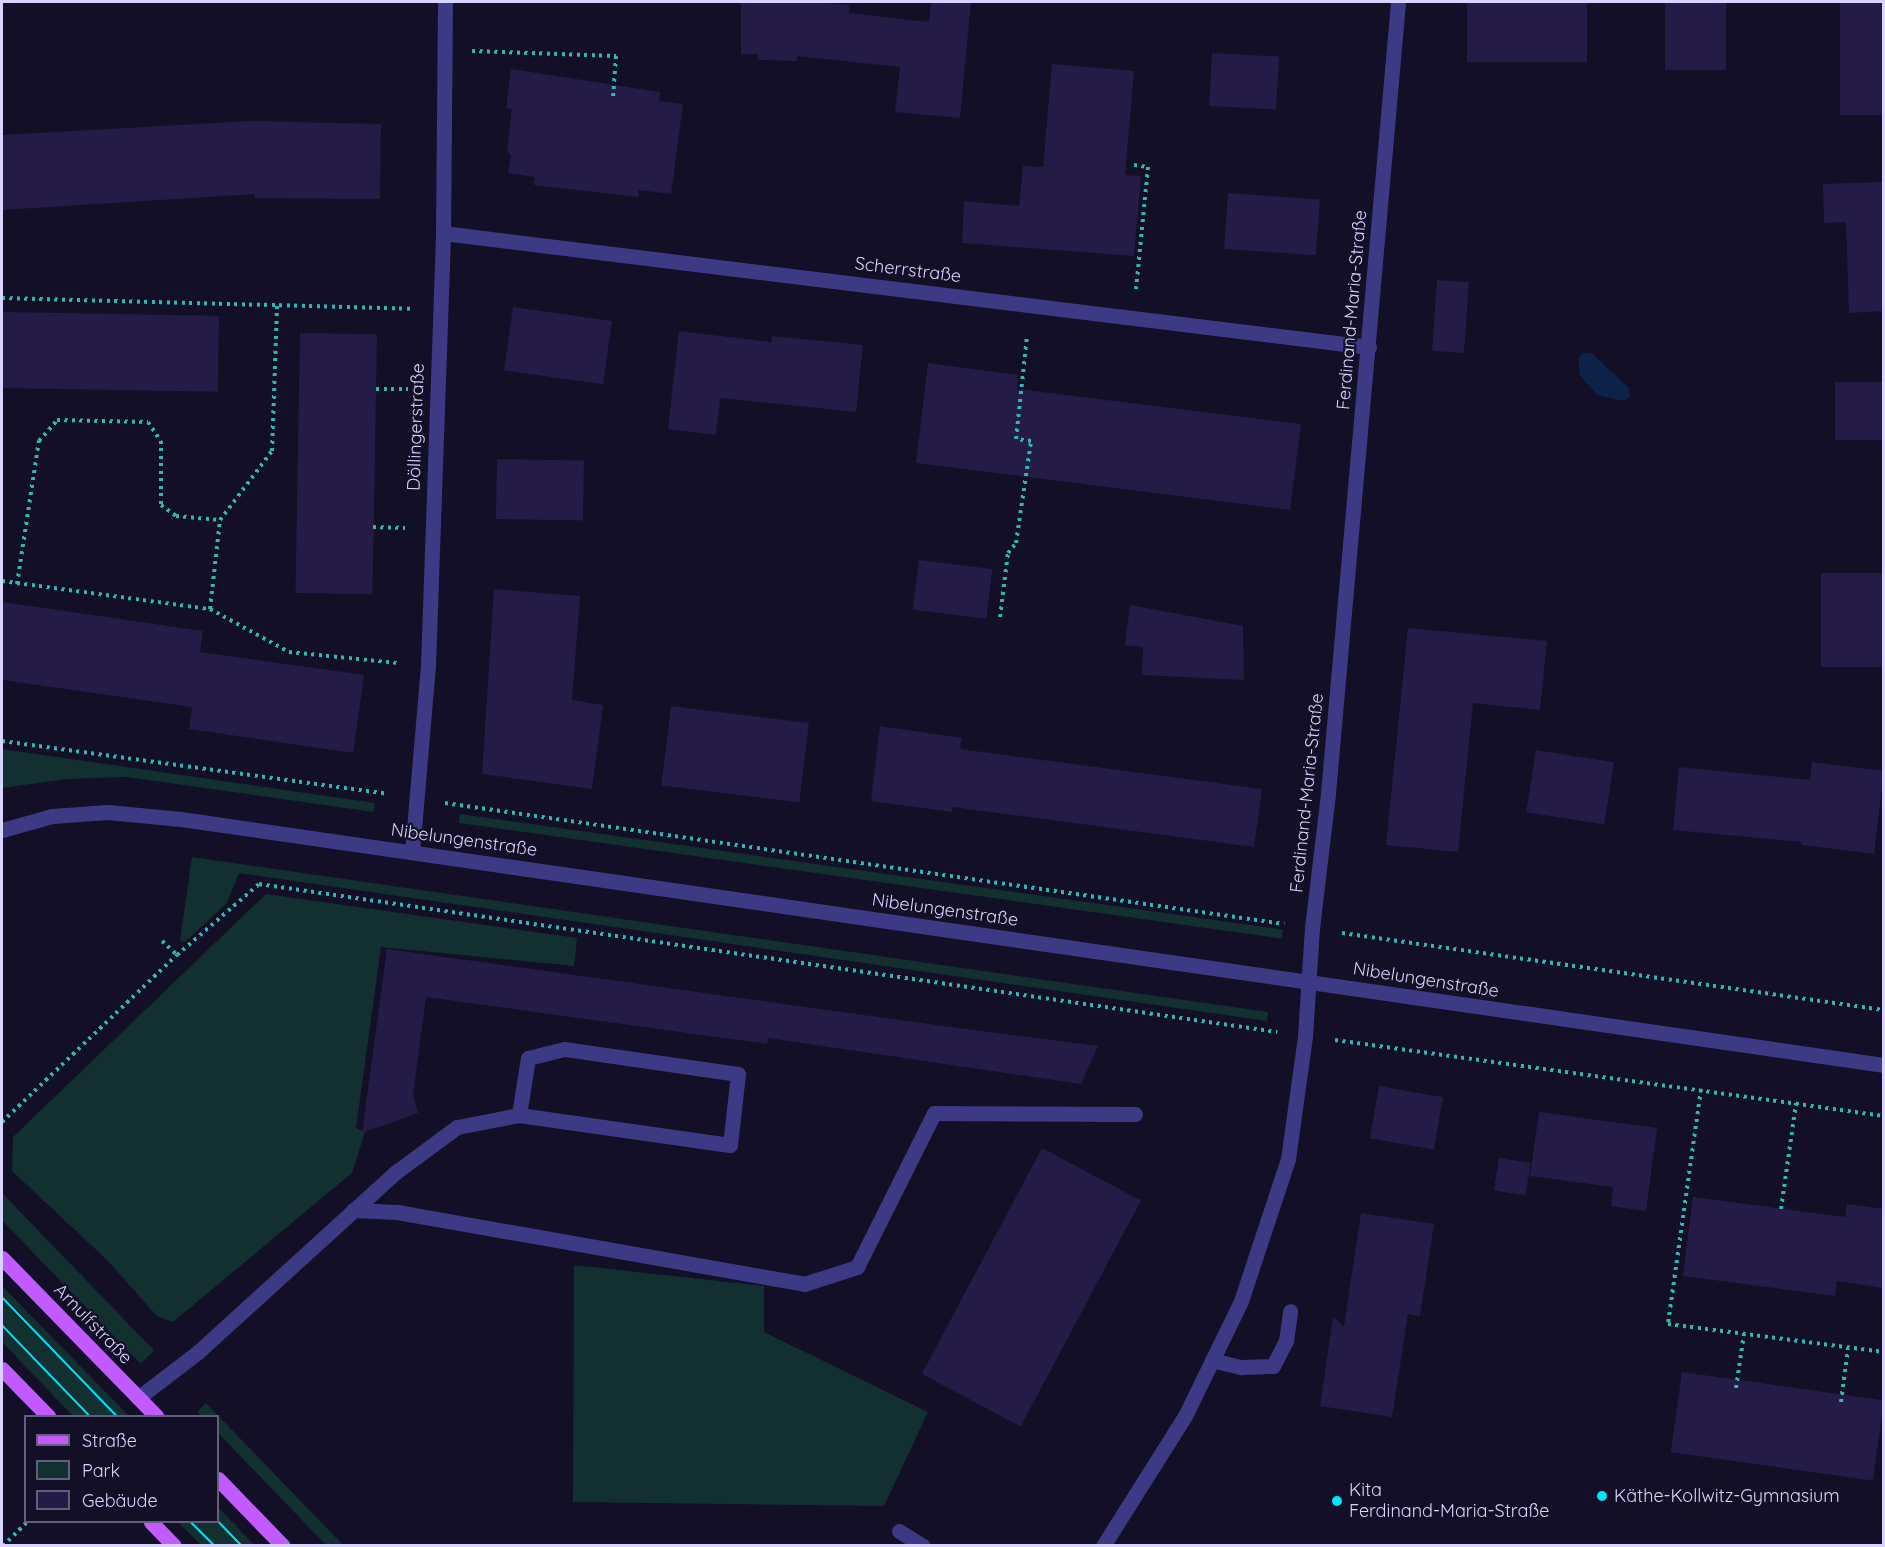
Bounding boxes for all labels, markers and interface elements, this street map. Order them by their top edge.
street label: Ferdinand-Maria-Straße [1333,209,1371,411]
street label: Scherrstraße [854,253,962,287]
street label: Döllingerstraße [403,363,429,491]
street label: Ferdinand-Maria-Straße [1286,692,1328,894]
street label: Nibelungenstraße [390,819,538,861]
street label: Nibelungenstraße [871,889,1019,931]
street label: Nibelungenstraße [1352,958,1500,1002]
street label: Arnulfstraße [49,1279,137,1369]
legend [24,1415,219,1523]
text: Straße [82,1429,137,1452]
text: Park [82,1459,120,1482]
place label: Kita Ferdinand-Maria-Straße [1349,1480,1549,1522]
place label: Käthe-Kollwitz-Gymnasium [1614,1485,1840,1507]
text: Gebäude [82,1489,158,1512]
marker: Käthe-Kollwitz-Gymnasium [1595,1489,1609,1503]
marker: Kita Ferdinand-Maria-Straße [1330,1494,1344,1508]

